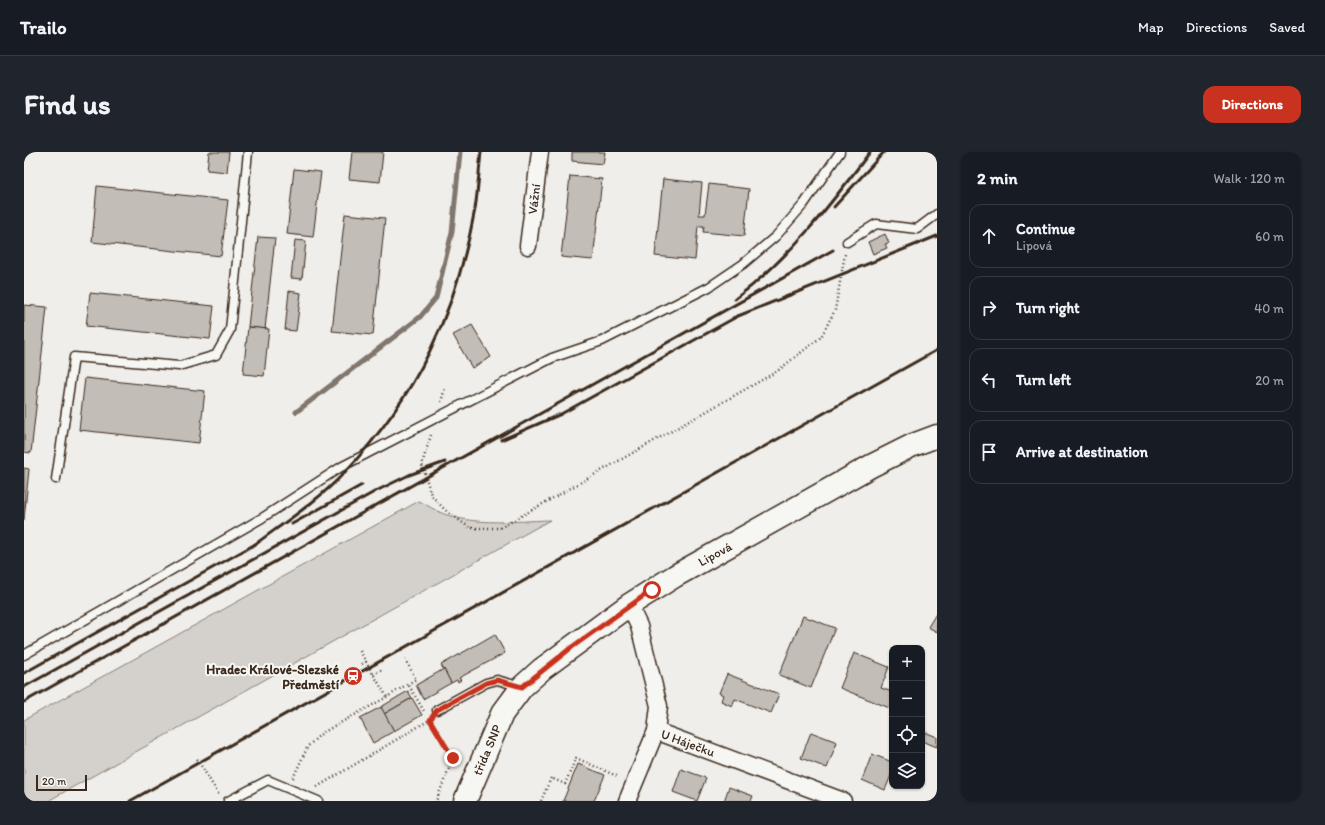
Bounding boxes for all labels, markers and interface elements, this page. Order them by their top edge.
text: Trailo [20,16,67,39]
text: Map [1138,19,1164,36]
text: Directions [1186,19,1247,36]
text: Saved [1269,19,1305,36]
button: Directions [1203,86,1301,123]
text: Find us [24,87,111,121]
text: 2 min [977,168,1017,188]
text: Walk · 120 m [1214,171,1285,186]
street label: Vážní [525,182,543,215]
text: Continue [1016,220,1075,238]
icon: ahead [978,225,1000,247]
text: 60 m [1255,229,1284,244]
text: Lipová [1016,238,1052,253]
icon: right [978,297,1000,319]
text: Turn right [1016,299,1080,317]
text: 40 m [1254,301,1284,316]
icon: left [978,369,1000,391]
text: Turn left [1016,371,1071,389]
text: 20 m [1255,373,1284,388]
icon: arrive [978,441,1000,463]
text: Arrive at destination [1016,443,1148,461]
street label: Lipová [696,539,735,569]
route start [643,581,661,599]
map controls [889,645,925,789]
button: + [889,645,925,681]
place label: Hradec Králové-Slezské Předměstí [206,662,340,692]
station icon: Hradec Králové-Slezské Předměstí [342,665,364,687]
button: − [889,681,925,717]
button: locate [889,717,925,753]
street label: třída SNP [470,722,505,778]
street label: U Háječku [659,726,717,760]
route end [444,749,462,767]
button: layers [889,753,925,789]
scale bar [36,773,87,792]
text: 20 m [42,775,66,788]

